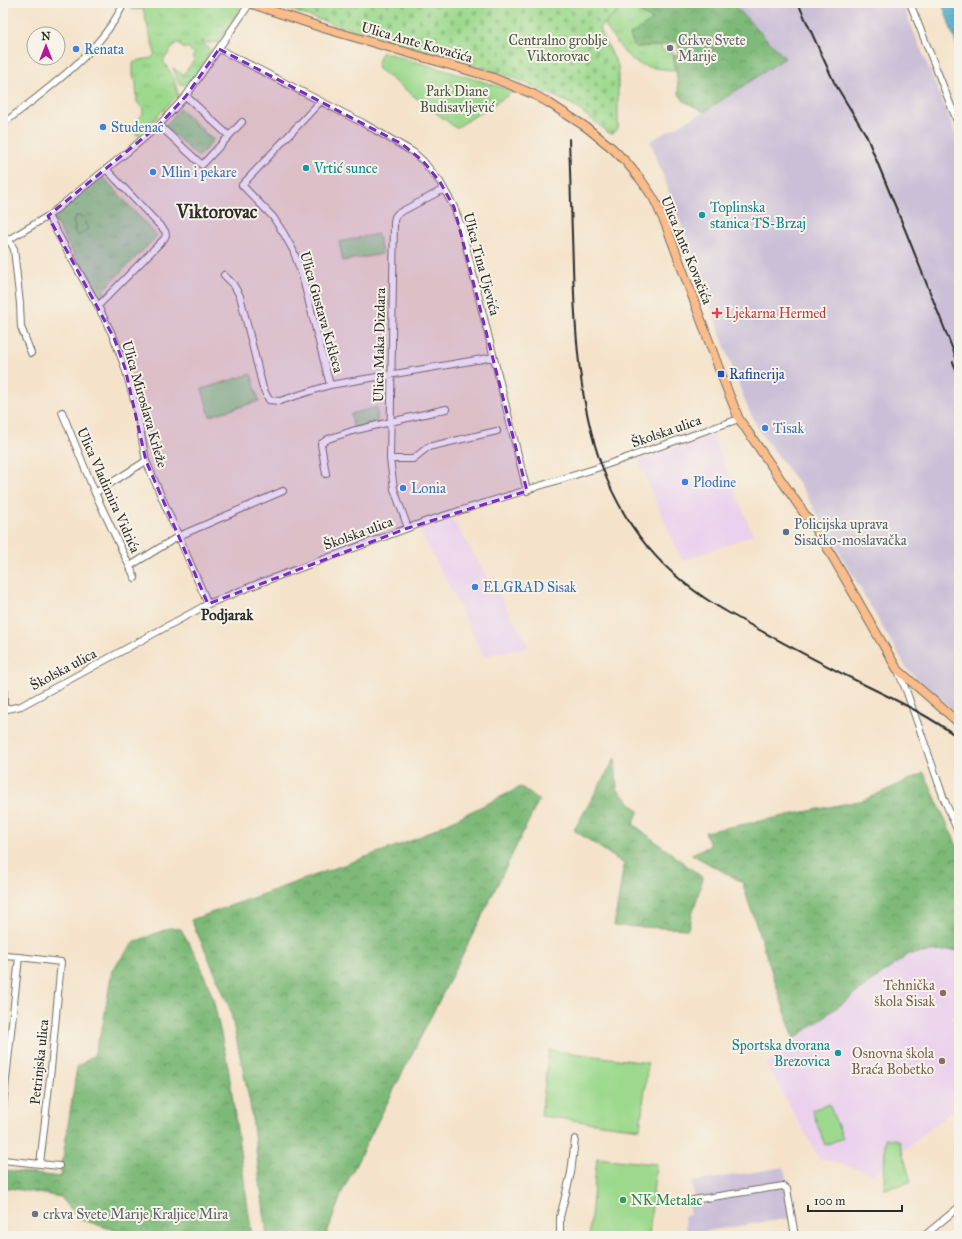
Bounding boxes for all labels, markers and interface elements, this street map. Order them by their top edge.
street label: Ulica Ante Kovačića [359,18,475,67]
north arrow [26,26,66,66]
text: N [41,30,51,43]
park label: Centralno groblje Viktorovac [508,32,608,65]
place label: Crkve Svete Marije [678,32,746,65]
place label: Renata [84,41,124,58]
marker: Crkve Svete Marije [665,43,675,53]
marker: Renata [71,44,81,54]
park label: Park Diane Budisavljević [420,83,495,116]
place label: Studenac [111,119,164,136]
marker: Studenac [98,122,108,132]
place label: Vrtić sunce [313,160,378,177]
marker: Vrtić sunce [301,163,311,173]
place label: Mlin i pekare [161,164,237,181]
marker: Mlin i pekare [148,167,158,177]
street label: Ulica Ante Kovačića [657,194,716,307]
place label: Toplinska stanica TS-Brzaj [710,199,806,232]
district label: Viktorovac [176,201,258,223]
marker: Toplinska stanica TS-Brzaj [697,210,707,220]
street label: Ulica Tina Ujevića [460,211,503,318]
street label: Ulica Gustava Krkleca [296,249,347,375]
street label: Ulica Maka Dizdara [370,287,389,403]
place label: Ljekarna Hermed [725,305,826,322]
marker: Ljekarna Hermed [712,308,722,318]
street label: Ulica Miroslava Krleže [118,339,171,470]
place label: Rafinerija [729,366,785,383]
marker: Rafinerija [716,369,726,379]
street label: Školska ulica [628,410,703,451]
place label: Tisak [773,420,804,437]
marker: Tisak [760,423,770,433]
street label: Ulica Vladimira Vidrića [73,425,144,556]
place label: Plodine [693,474,736,491]
marker: Plodine [680,477,690,487]
place label: Lonia [411,480,446,497]
marker: Lonia [398,483,408,493]
street label: Školska ulica [320,511,395,554]
place label: Policijska uprava Sisačko-moslavačka [794,516,907,549]
marker: Policijska uprava Sisačko-moslavačka [781,527,791,537]
place label: ELGRAD Sisak [483,579,577,596]
marker: ELGRAD Sisak [470,582,480,592]
district label: Podjarak [201,606,254,625]
street label: Školska ulica [26,643,99,694]
place label: Tehnička škola Sisak [874,977,935,1010]
marker: Tehnička škola Sisak [938,988,948,998]
street label: Petrinjska ulica [27,1018,52,1106]
place label: Sportska dvorana Brezovica [732,1037,830,1070]
place label: Osnovna škola Braća Bobetko [851,1045,934,1078]
marker: Sportska dvorana Brezovica [833,1048,843,1058]
marker: Osnovna škola Braća Bobetko [937,1056,947,1066]
scale bar [808,1187,902,1213]
place label: NK Metalac [631,1192,703,1209]
text: 100 m [814,1194,845,1208]
marker: NK Metalac [618,1195,628,1205]
place label: crkva Svete Marije Kraljice Mira [43,1206,228,1223]
marker: crkva Svete Marije Kraljice Mira [30,1209,40,1219]

